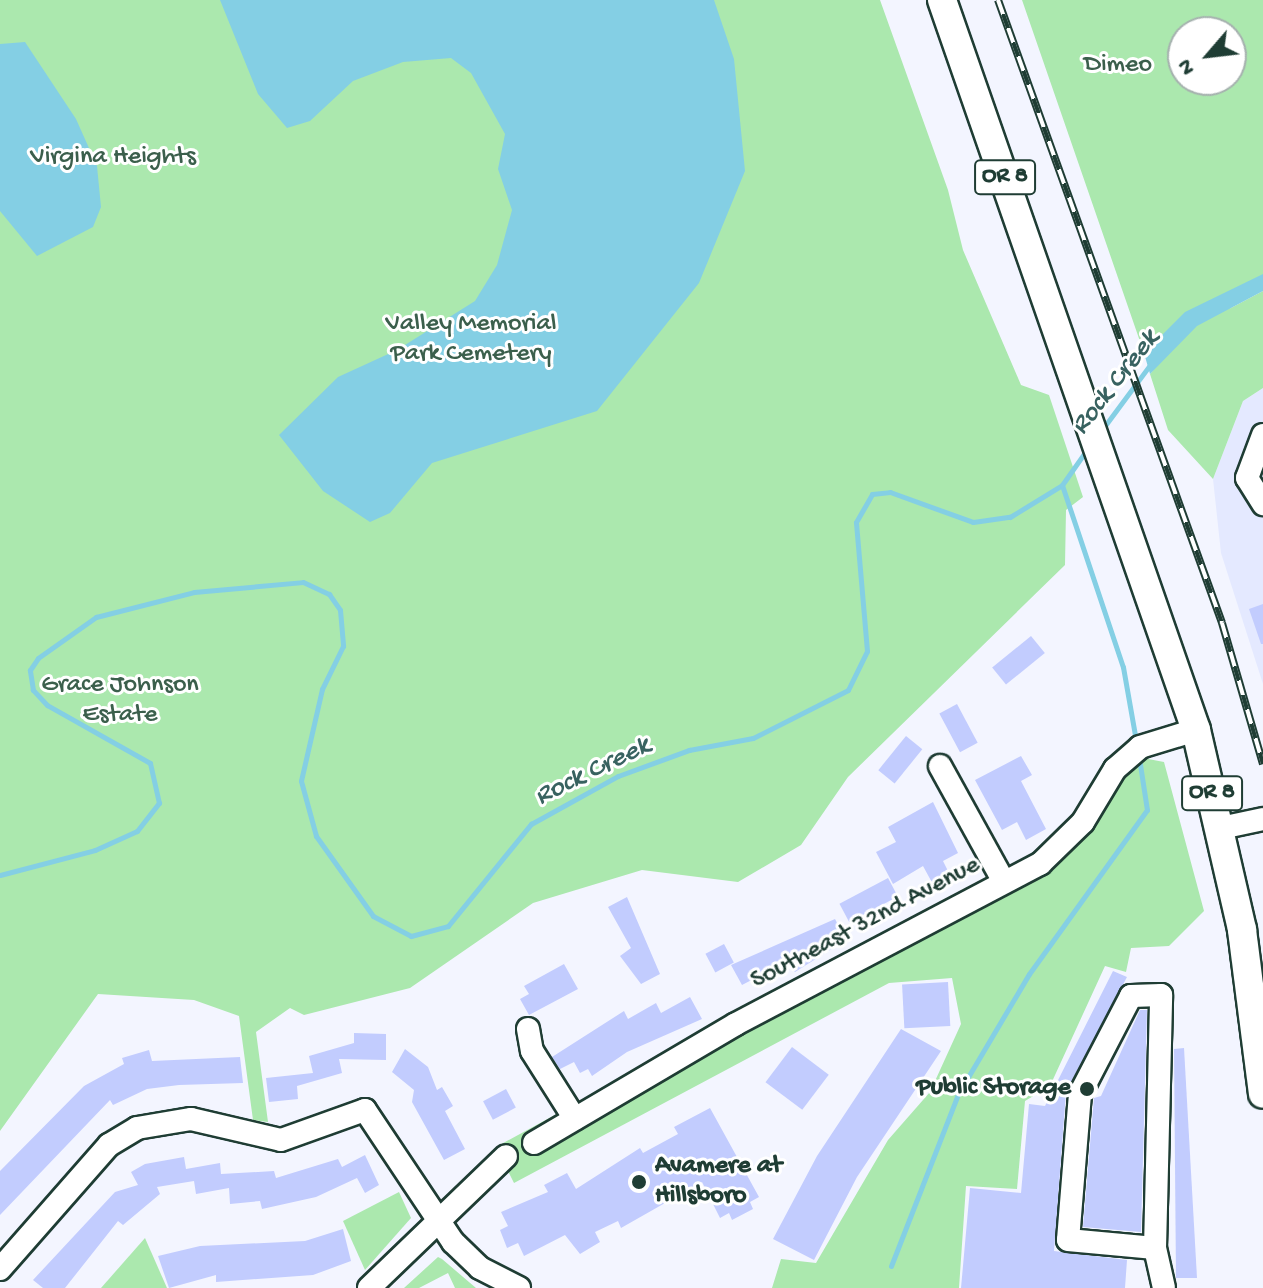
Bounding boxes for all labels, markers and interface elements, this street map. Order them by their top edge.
north arrow [1167,16,1247,96]
park label: Dimeo [1084,50,1152,82]
text: N [1173,54,1202,79]
park label: Virgina Heights [30,142,196,174]
road number: OR 8 [973,157,1037,197]
park label: Valley Memorial Park Cemetery [385,309,557,370]
water label: Rock Creek [1064,324,1168,442]
park label: Grace Johnson Estate [41,670,199,732]
water label: Rock Creek [530,730,656,814]
road number: OR 8 [1180,773,1244,813]
street label: Southeast 32nd Avenue [746,850,986,998]
place label: Public Storage [916,1073,1071,1105]
marker: Public Storage [1078,1080,1096,1098]
place label: Avamere at Hillsboro [655,1151,782,1212]
marker: Avamere at Hillsboro [630,1173,648,1191]

